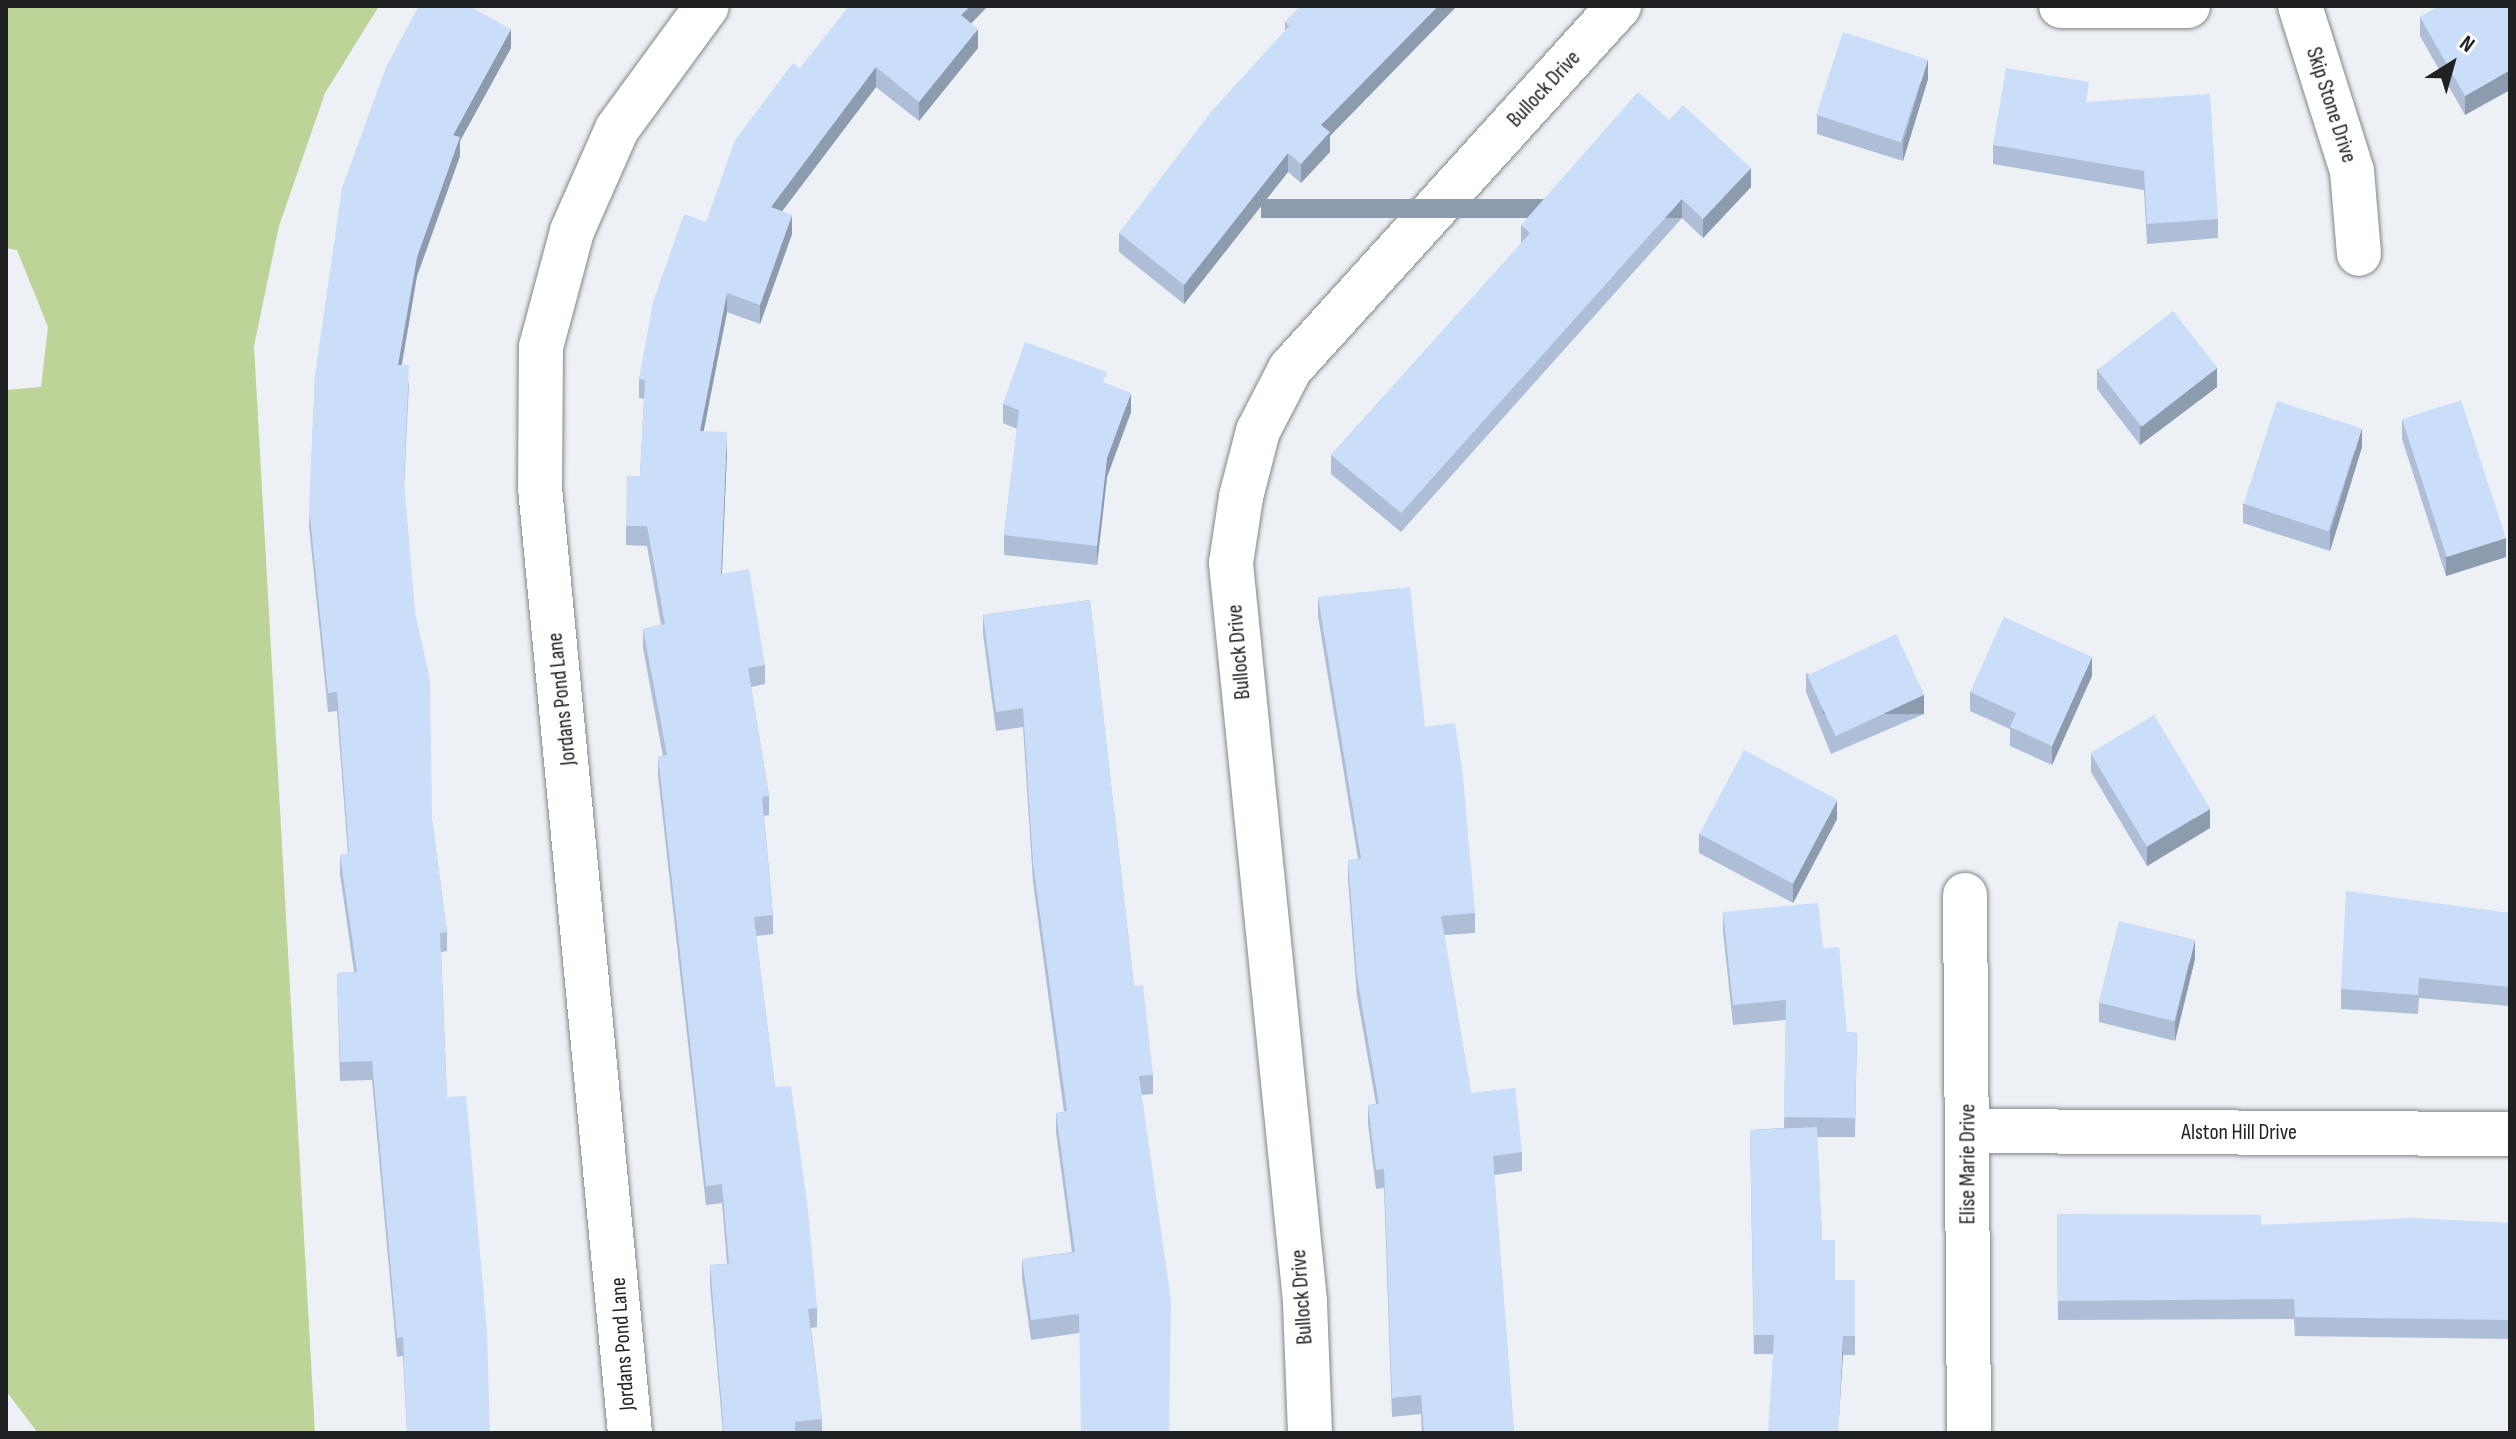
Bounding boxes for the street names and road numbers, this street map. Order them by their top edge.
street label: Skip Stone Drive [2300,44,2362,166]
street label: Bullock Drive [1502,45,1586,133]
street label: Bullock Drive [1222,603,1256,701]
street label: Jordans Pond Lane [542,631,582,767]
street label: Elise Marie Drive [1955,1104,1981,1224]
street label: Alston Hill Drive [2181,1120,2297,1146]
street label: Bullock Drive [1286,1248,1318,1346]
street label: Jordans Pond Lane [605,1277,641,1411]

